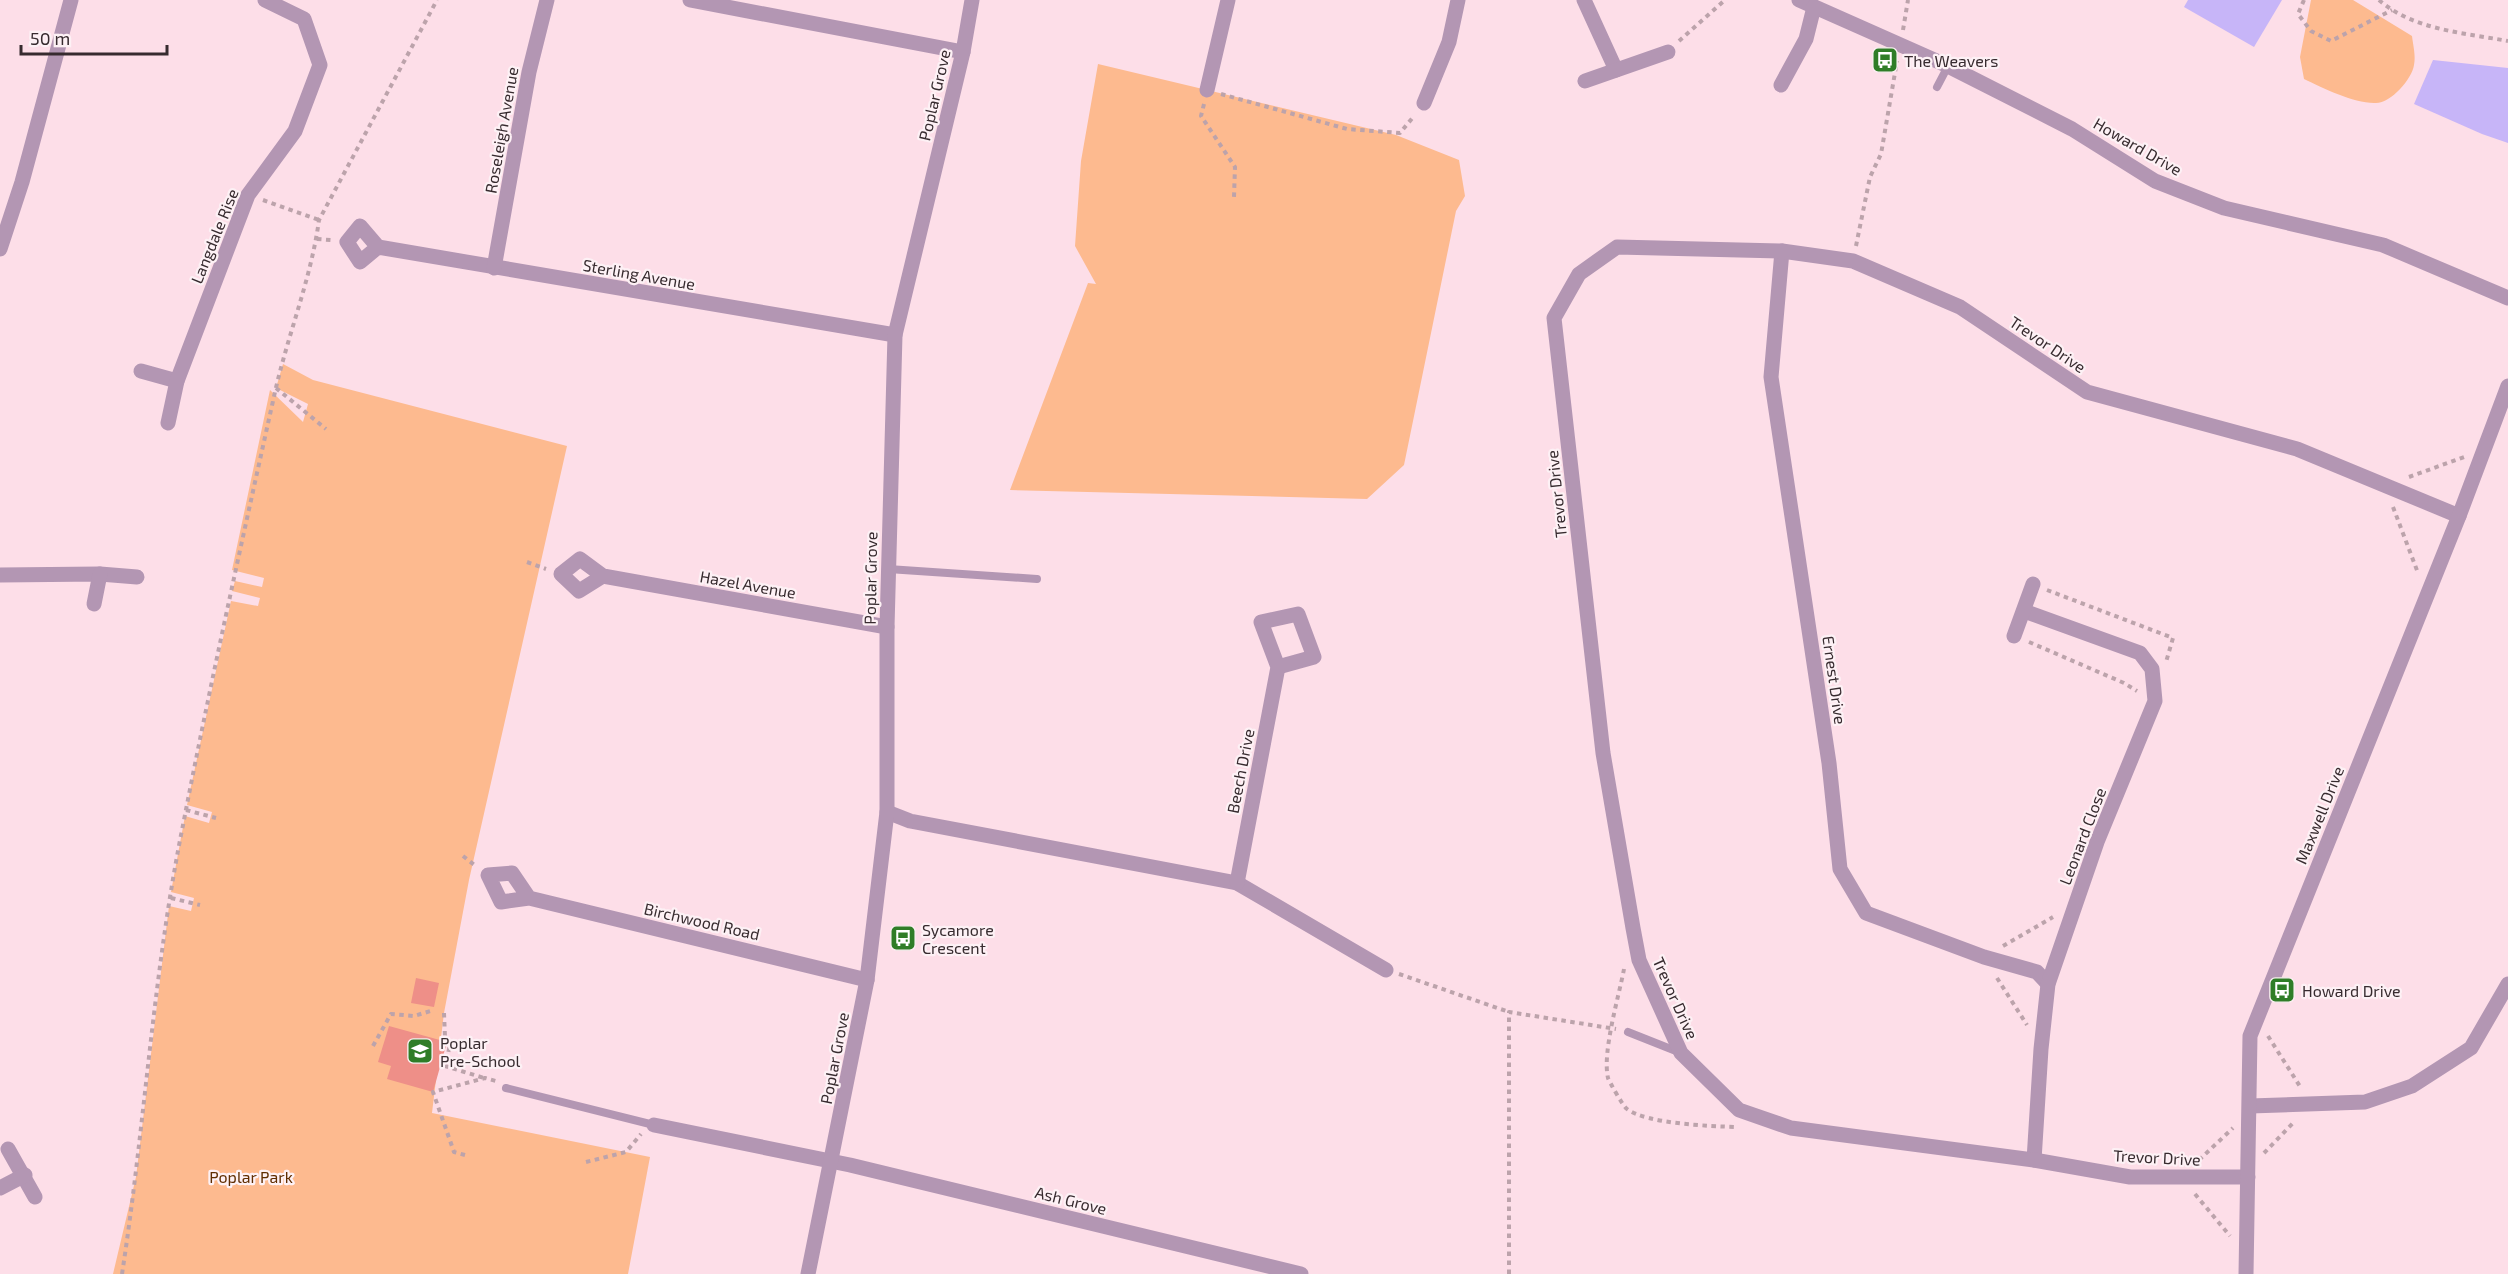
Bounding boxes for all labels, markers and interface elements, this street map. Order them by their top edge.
scale bar [21,18,166,56]
text: 50 m [30,27,70,49]
bus stop icon: The Weavers [1870,45,1900,75]
street label: Poplar Grove [914,47,954,143]
place label: The Weavers [1904,51,1998,70]
street label: Roseleigh Avenue [481,65,521,195]
street label: Howard Drive [2091,113,2185,179]
street label: Langdale Rise [186,186,242,286]
street label: Sterling Avenue [581,255,697,293]
street label: Trevor Drive [2006,312,2090,376]
street label: Trevor Drive [1542,449,1570,539]
street label: Poplar Grove [860,531,880,625]
street label: Hazel Avenue [698,566,798,602]
street label: Ernest Drive [1819,635,1851,725]
street label: Beech Drive [1222,727,1258,815]
street label: Maxwell Drive [2291,763,2347,867]
street label: Leonard Close [2055,785,2109,887]
street label: Birchwood Road [642,898,762,944]
place label: Sycamore Crescent [922,920,994,957]
bus stop icon: Sycamore Crescent [888,923,918,953]
street label: Trevor Drive [1649,954,1703,1042]
bus stop icon: Howard Drive [2267,975,2297,1005]
place label: Howard Drive [2302,981,2401,1000]
street label: Poplar Grove [816,1010,852,1106]
place label: Poplar Pre-School [440,1033,521,1070]
school or university icon: Poplar Pre-School [405,1036,435,1066]
street label: Trevor Drive [2113,1145,2201,1169]
park label: Poplar Park [209,1167,293,1186]
street label: Ash Grove [1033,1182,1109,1218]

